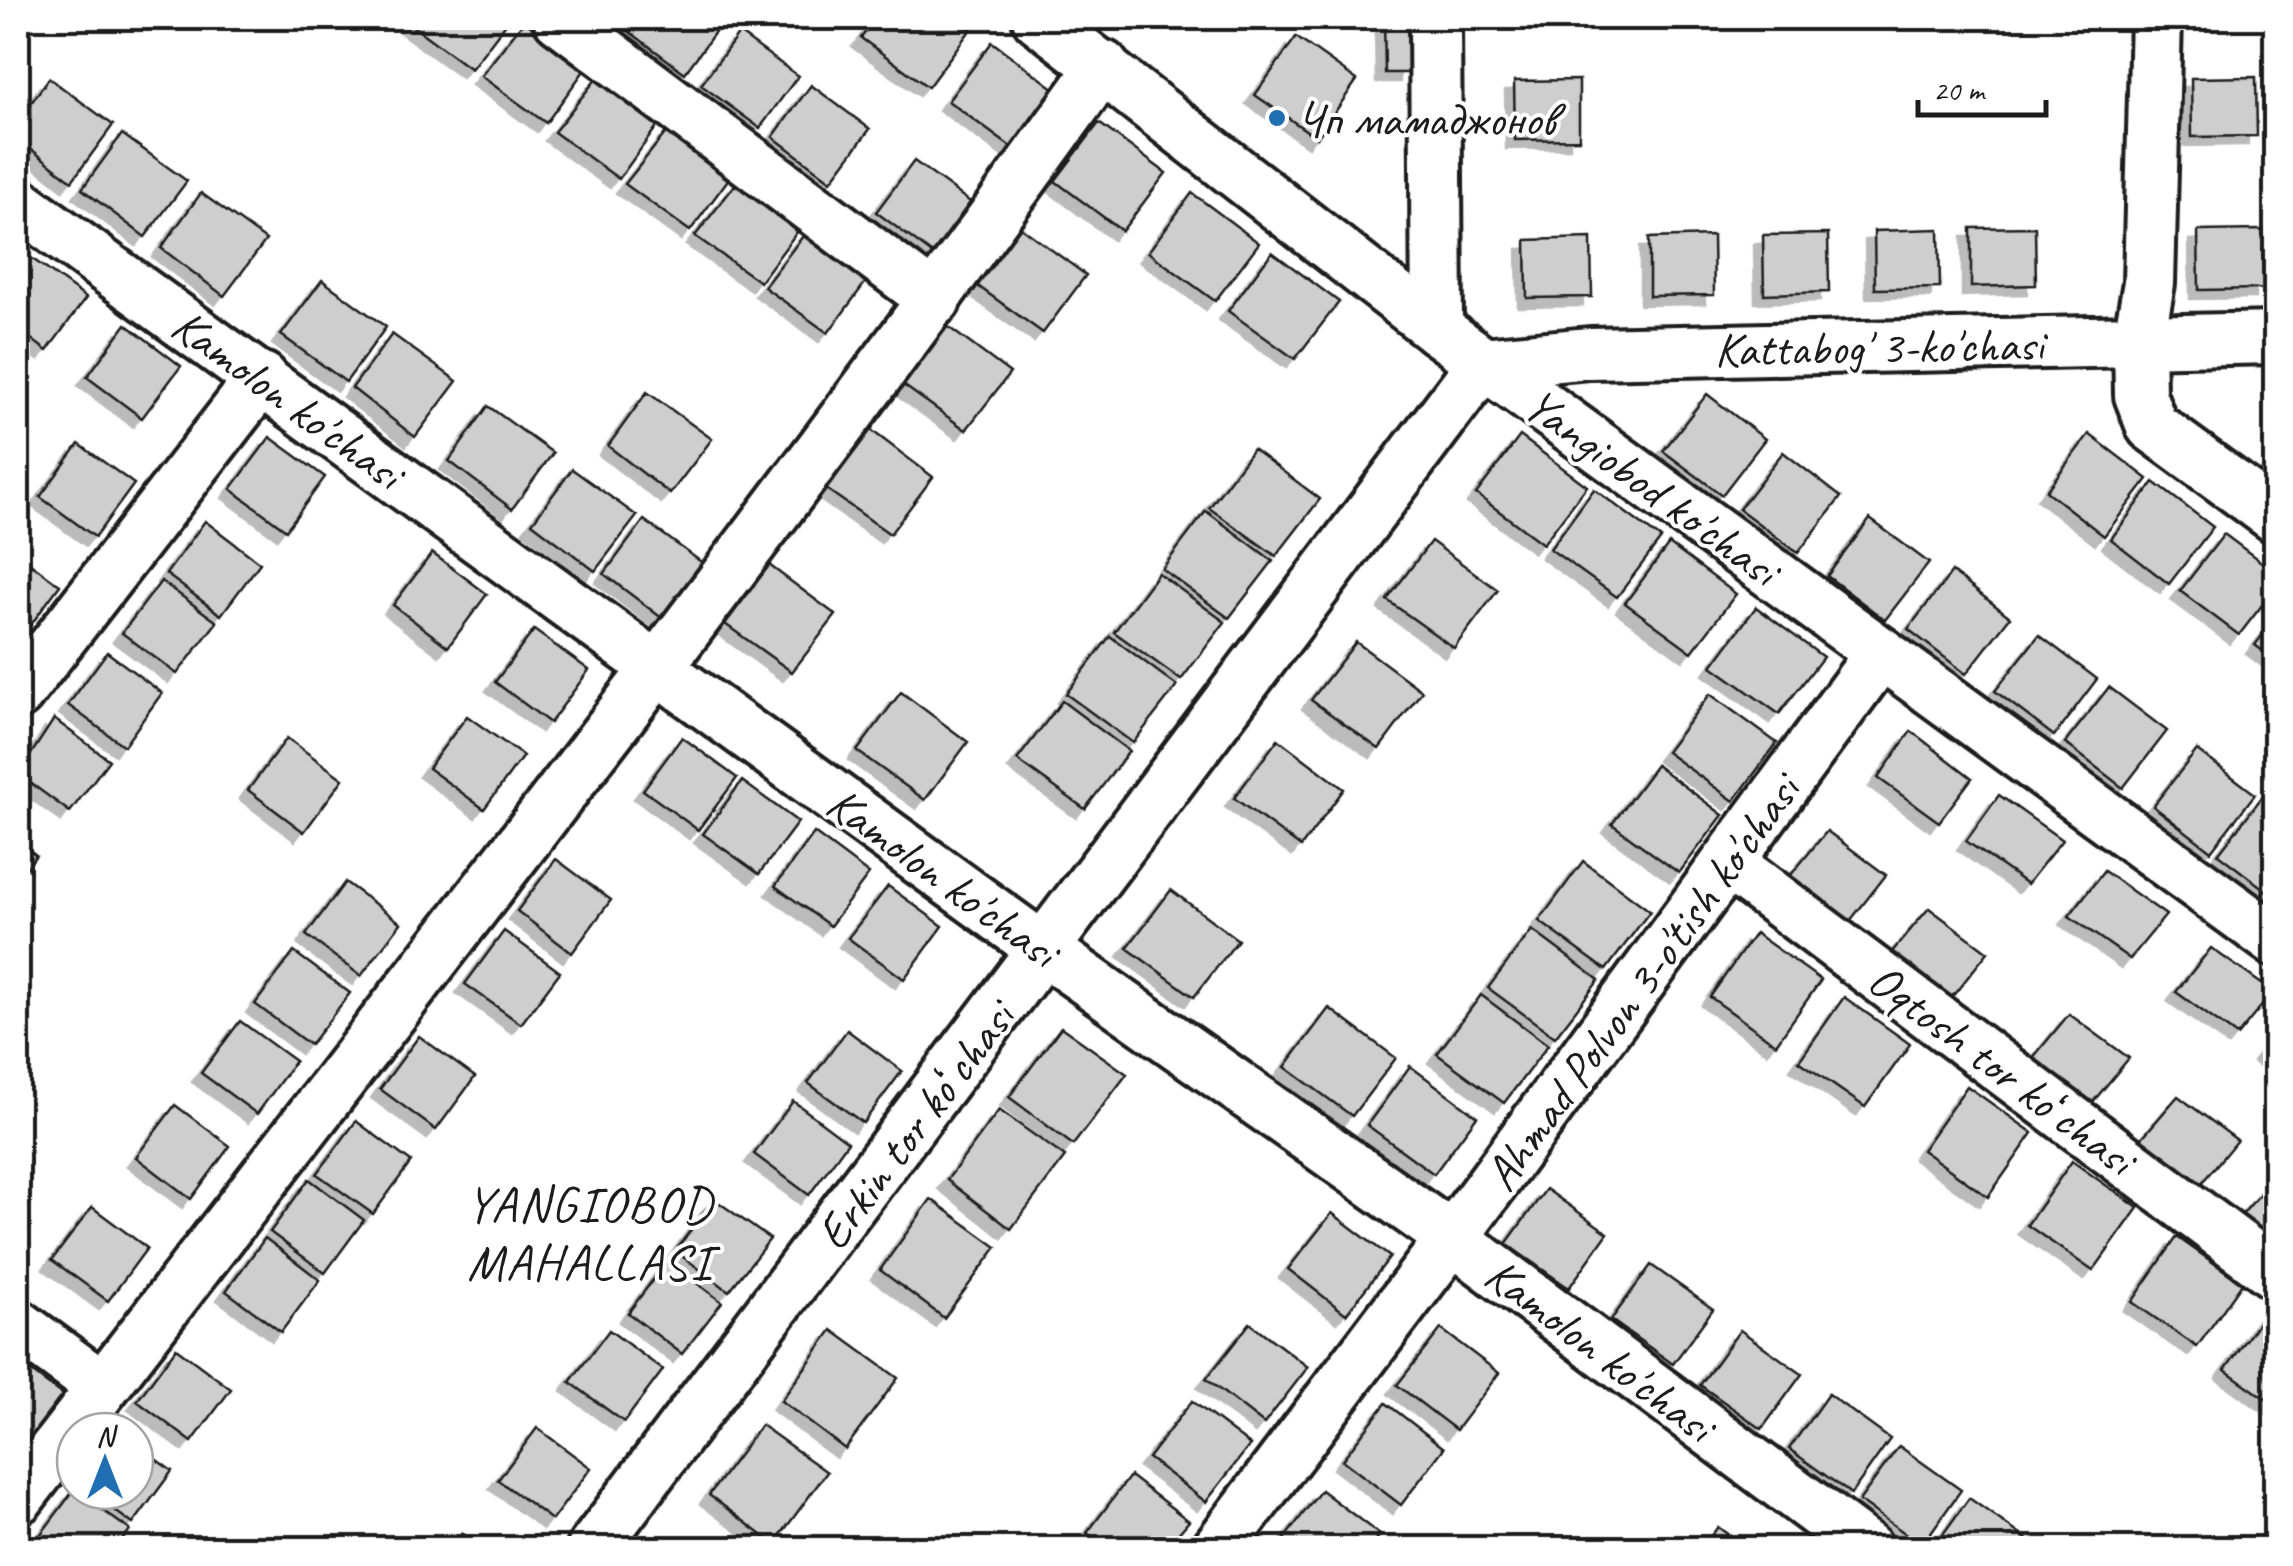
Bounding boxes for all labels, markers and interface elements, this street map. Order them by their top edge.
scale bar [1918,55,2046,117]
text: 20 m [1933,71,1986,109]
place label: Чп мамаджонов [1297,89,1567,149]
marker: Чп мамаджонов [1266,107,1288,129]
street label: Kamolon ko'chasi [160,295,419,506]
street label: Kattabog' 3-ko'chasi [1714,314,2049,380]
street label: Yangiobod ko'chasi [1512,374,1794,602]
street label: Ahmad Polvon 3-o'tish ko'chasi [1471,759,1816,1202]
street label: Kamolon ko'chasi [815,773,1074,984]
street label: Oqtosh tor koʻchasi [1857,949,2150,1191]
street label: Erkin tor koʻchasi [802,986,1030,1261]
district label: YANGIOBOD MAHALLASI [466,1173,721,1294]
street label: Kamolon ko'chasi [1473,1244,1730,1458]
north arrow [55,1411,155,1511]
text: N [96,1419,118,1454]

